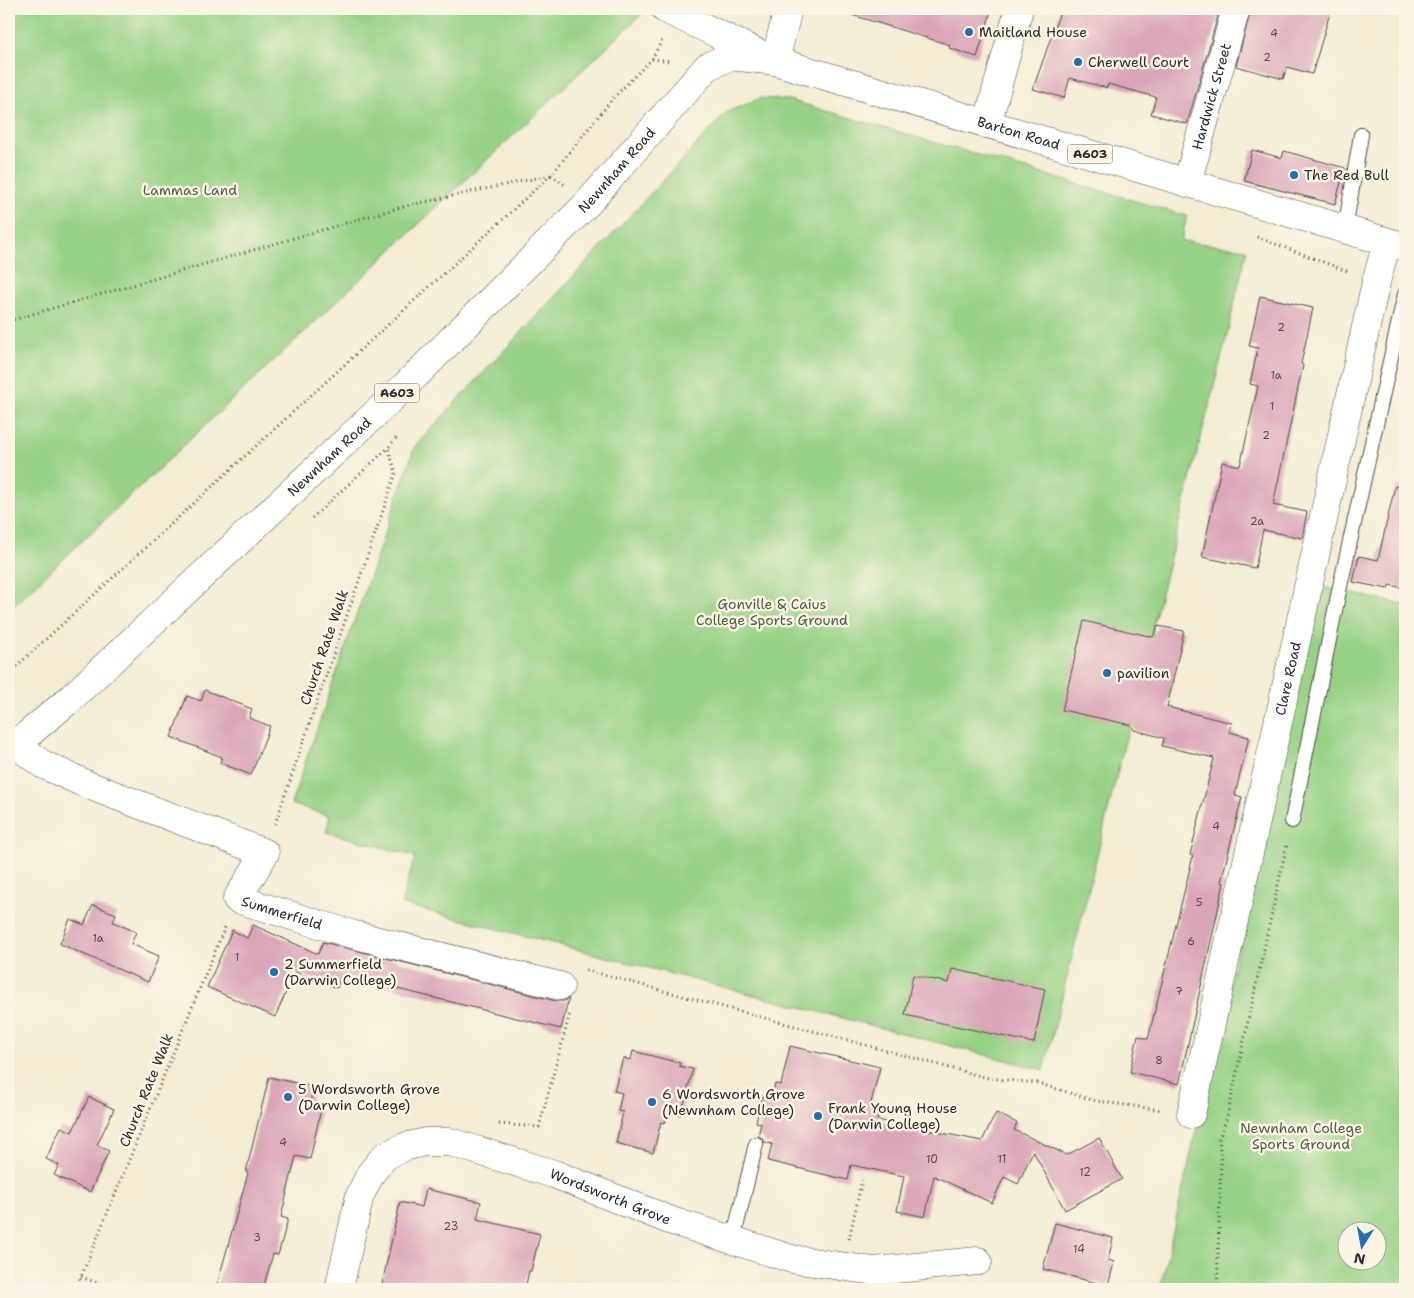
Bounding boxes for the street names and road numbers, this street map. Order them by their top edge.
street label: Hardwick Street [1188,41,1235,152]
street label: Barton Road [975,112,1062,154]
street label: Newnham Road [574,123,659,217]
road number: A603 [1068,144,1112,164]
road number: A603 [374,383,420,402]
street label: Newnham Road [284,413,375,500]
street label: Church Rate Walk [296,587,352,707]
street label: Clare Road [1271,640,1305,717]
street label: Summerfield [239,892,325,934]
street label: Church Rate Walk [115,1030,177,1150]
street label: Wordsworth Grove [547,1164,674,1229]

